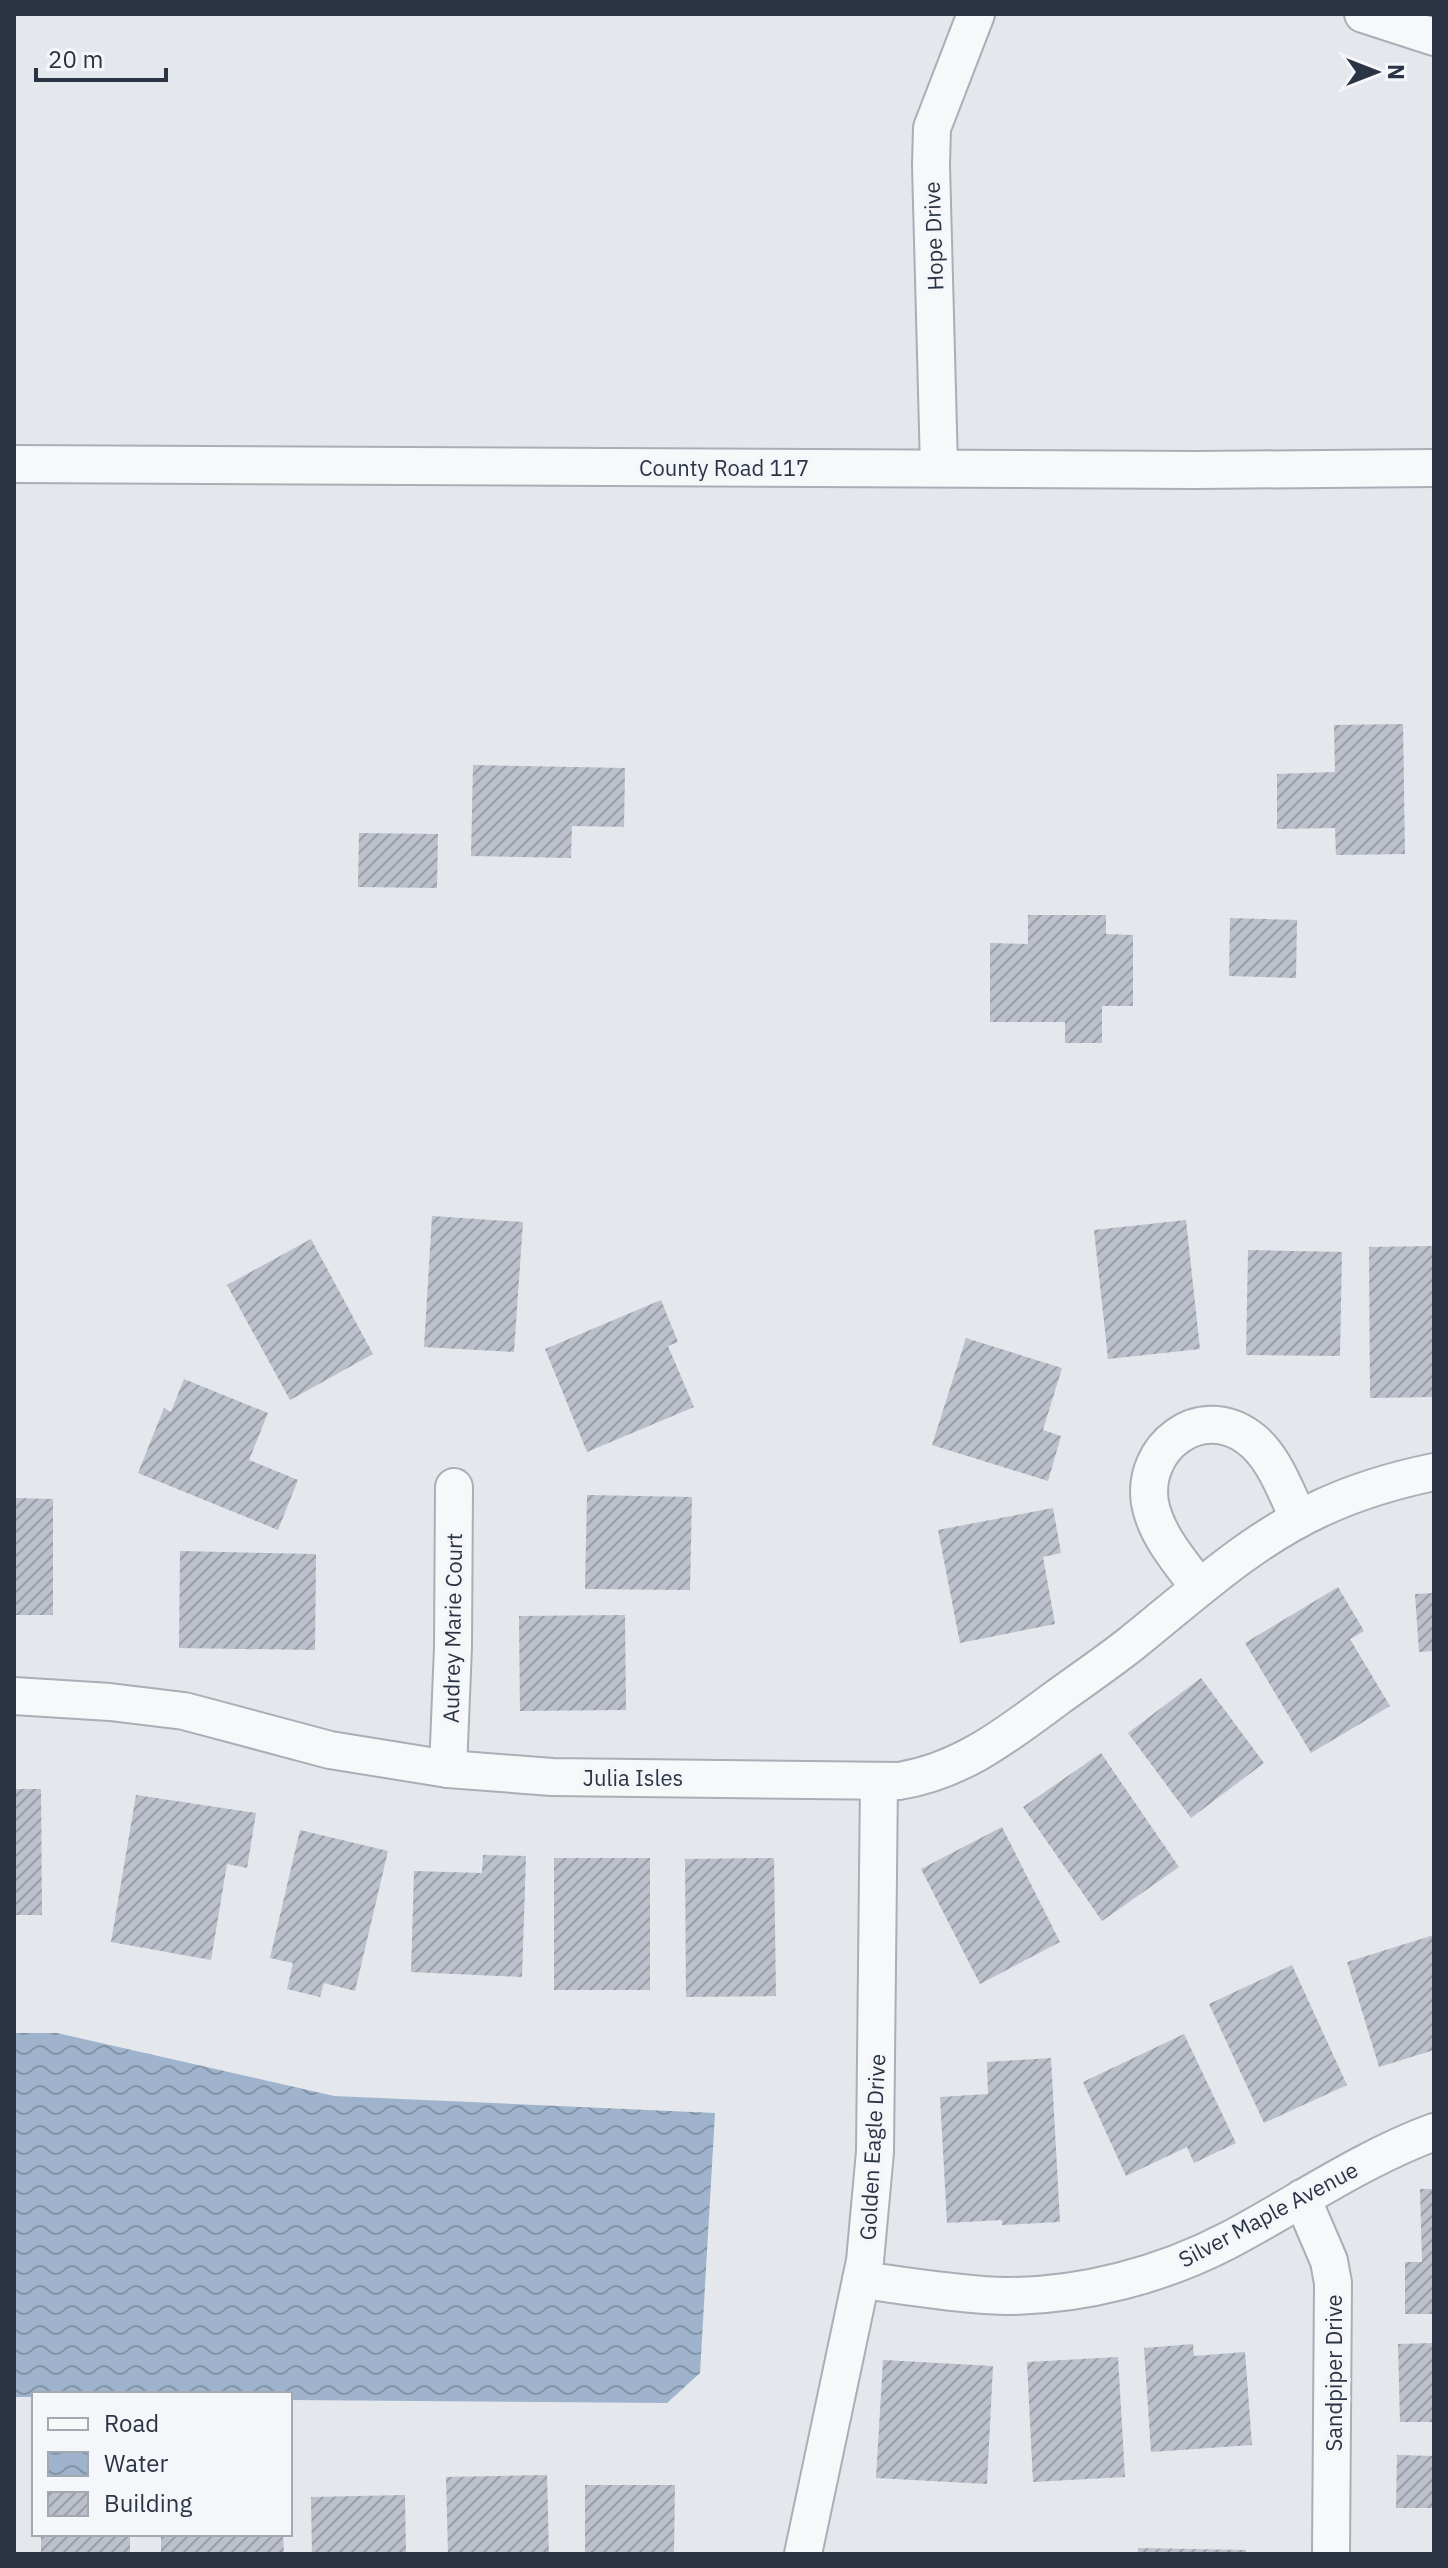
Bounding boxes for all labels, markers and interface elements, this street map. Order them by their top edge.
scale bar [36,32,166,82]
north arrow [1336,32,1416,112]
text: 20 m [48,43,103,75]
text: N [1382,64,1411,80]
street label: Hope Drive [917,181,949,291]
street label: County Road 117 [639,453,809,482]
street label: Audrey Marie Court [436,1533,468,1723]
street label: Julia Isles [583,1763,683,1792]
street label: Golden Eagle Drive [853,2053,891,2241]
street label: Silver Maple Avenue [1173,2154,1363,2274]
street label: Sandpiper Drive [1319,2294,1348,2452]
legend [32,2392,292,2536]
text: Road [104,2407,159,2439]
text: Water [104,2447,168,2479]
text: Building [104,2487,192,2519]

